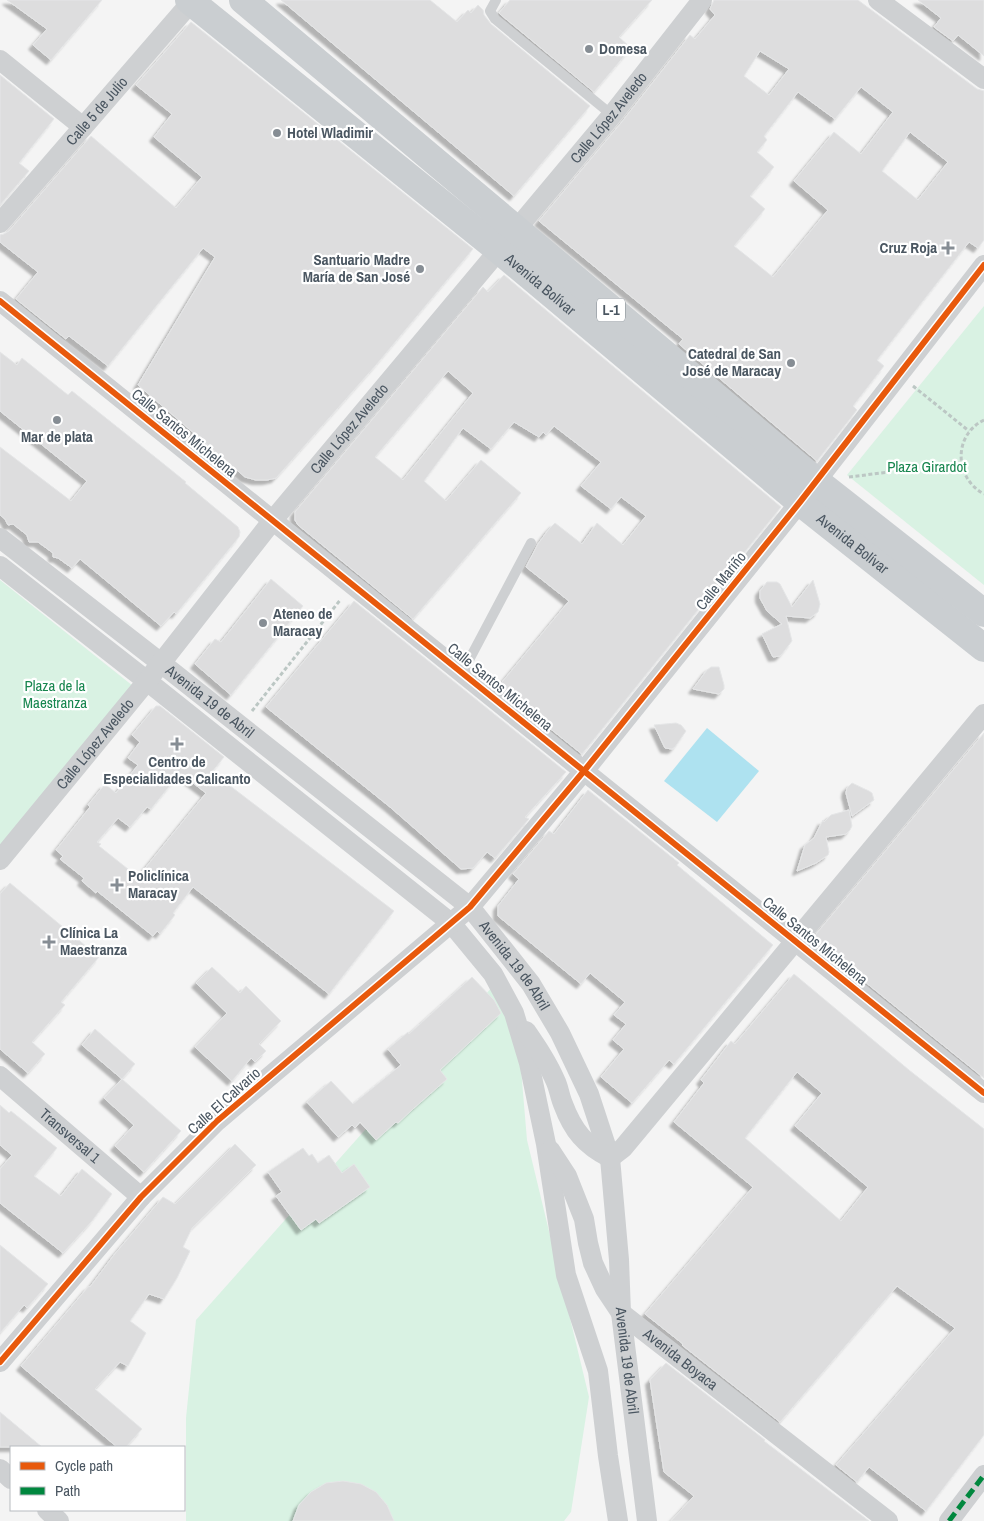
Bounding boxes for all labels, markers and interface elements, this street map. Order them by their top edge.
place label: Domesa [599,38,647,59]
marker: Domesa [583,43,595,55]
street label: Calle López Aveledo [565,67,652,168]
street label: Calle 5 de Julio [61,72,132,150]
place label: Hotel Wladimir [287,122,373,143]
marker: Hotel Wladimir [271,127,283,139]
place label: Cruz Roja [880,237,937,258]
marker: Cruz Roja [941,241,955,255]
street label: Avenida Bolívar [500,248,581,320]
place label: Santuario Madre María de San José [303,249,410,287]
marker: Santuario Madre María de San José [414,263,426,275]
road number: L-1 [597,298,625,322]
place label: Catedral de San José de Maracay [683,343,781,381]
marker: Catedral de San José de Maracay [785,357,797,369]
street label: Calle López Aveledo [305,379,393,478]
street label: Calle Santos Michelena [127,384,242,482]
marker: Mar de plata [51,414,63,426]
place label: Mar de plata [21,426,93,447]
park label: Plaza Girardot [887,456,967,477]
street label: Avenida Bolívar [812,508,893,579]
street label: Calle Mariño [691,547,751,614]
place label: Ateneo de Maracay [273,603,333,641]
marker: Ateneo de Maracay [257,617,269,629]
street label: Calle Santos Michelena [443,638,558,736]
street label: Avenida 19 de Abril [161,659,259,743]
park label: Plaza de la Maestranza [23,675,87,713]
street label: Calle López Aveledo [51,694,139,794]
marker: Centro de Especialidades Calicanto [170,737,184,751]
place label: Centro de Especialidades Calicanto [103,751,251,789]
place label: Policlínica Maracay [128,865,189,903]
marker: Policlínica Maracay [110,878,124,892]
street label: Calle Santos Michelena [758,892,873,990]
street label: Avenida 19 de Abril [474,915,555,1014]
place label: Clínica La Maestranza [60,922,127,960]
marker: Clínica La Maestranza [42,935,56,949]
street label: Calle El Calvario [183,1062,265,1139]
street label: Transversal 1 [35,1103,105,1168]
street label: Avenida 19 de Abril [611,1306,645,1415]
street label: Avenida Boyaca [638,1322,723,1395]
legend [10,1446,185,1511]
text: Cycle path [55,1455,113,1476]
text: Path [55,1480,80,1501]

